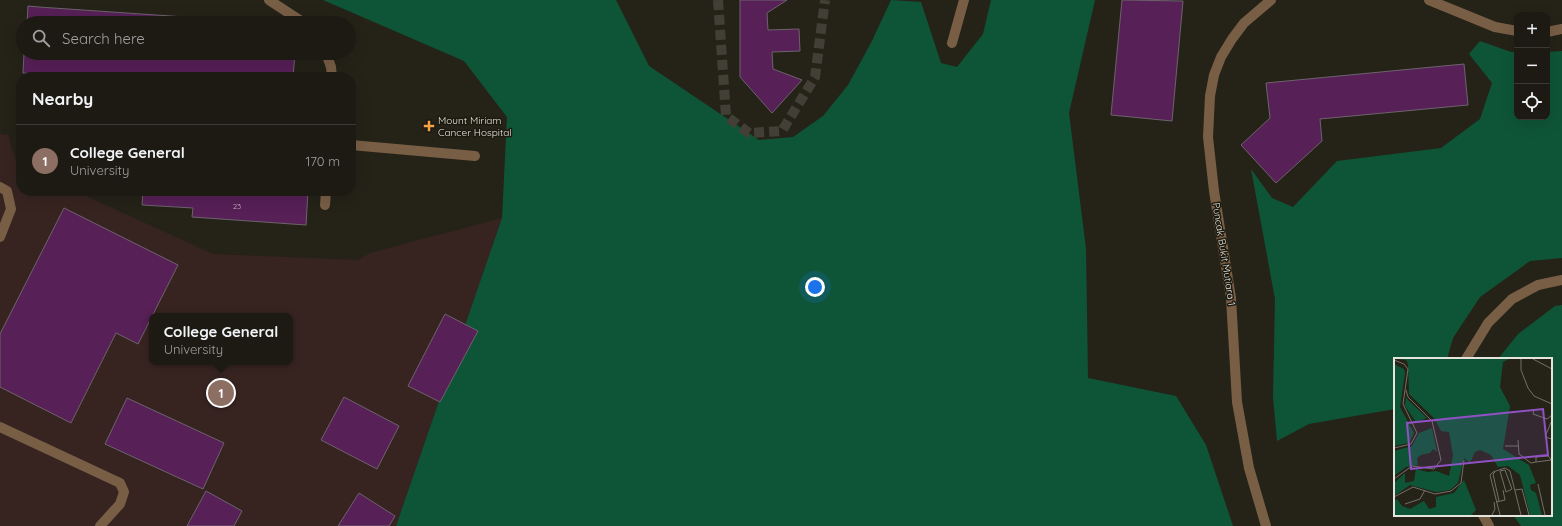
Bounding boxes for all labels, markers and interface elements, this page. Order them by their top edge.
map controls [1514,12,1550,120]
button: + [1514,12,1550,48]
search box [16,16,356,60]
icon: search [30,27,52,49]
text: Search here [62,29,145,48]
button: − [1514,48,1550,84]
button: locate [1514,84,1550,120]
text: Nearby [32,88,93,109]
place label: Mount Miriam Cancer Hospital [438,114,512,139]
marker: Mount Miriam Cancer Hospital [423,120,435,132]
text: College General [70,143,185,162]
text: 1 [42,153,48,169]
text: 170 m [305,153,340,169]
text: University [70,162,129,178]
house number: 23 [233,201,241,211]
street label: Puncak Bukit Mutiara 1 [1209,201,1239,307]
your location [805,277,825,297]
popup [149,313,293,365]
text: College General [164,322,278,341]
text: University [164,341,223,357]
inset map [1394,358,1552,516]
pin: 1 [208,378,234,408]

